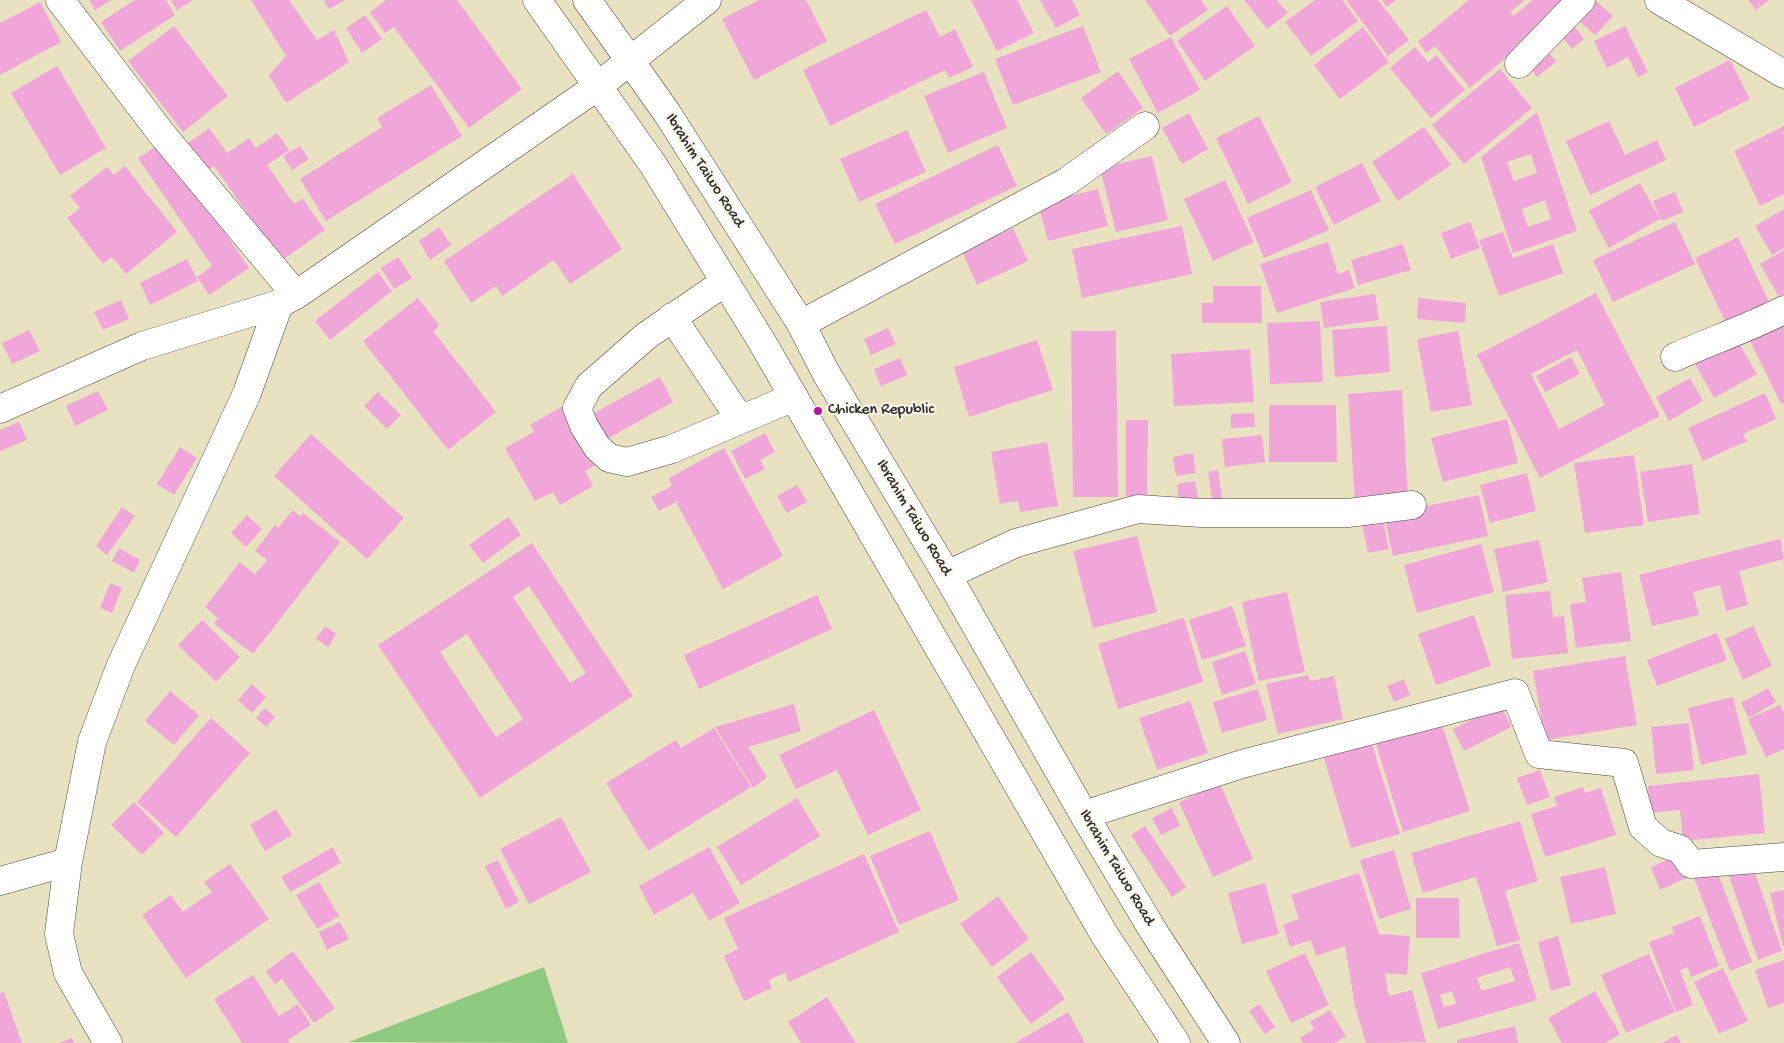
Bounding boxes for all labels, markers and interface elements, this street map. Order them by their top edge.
street label: Ibrahim Taiwo Road [660,110,748,232]
place label: Chicken Republic [828,401,934,421]
marker: Chicken Republic [812,405,824,417]
street label: Ibrahim Taiwo Road [871,456,955,580]
street label: Ibrahim Taiwo Road [1074,806,1158,930]

